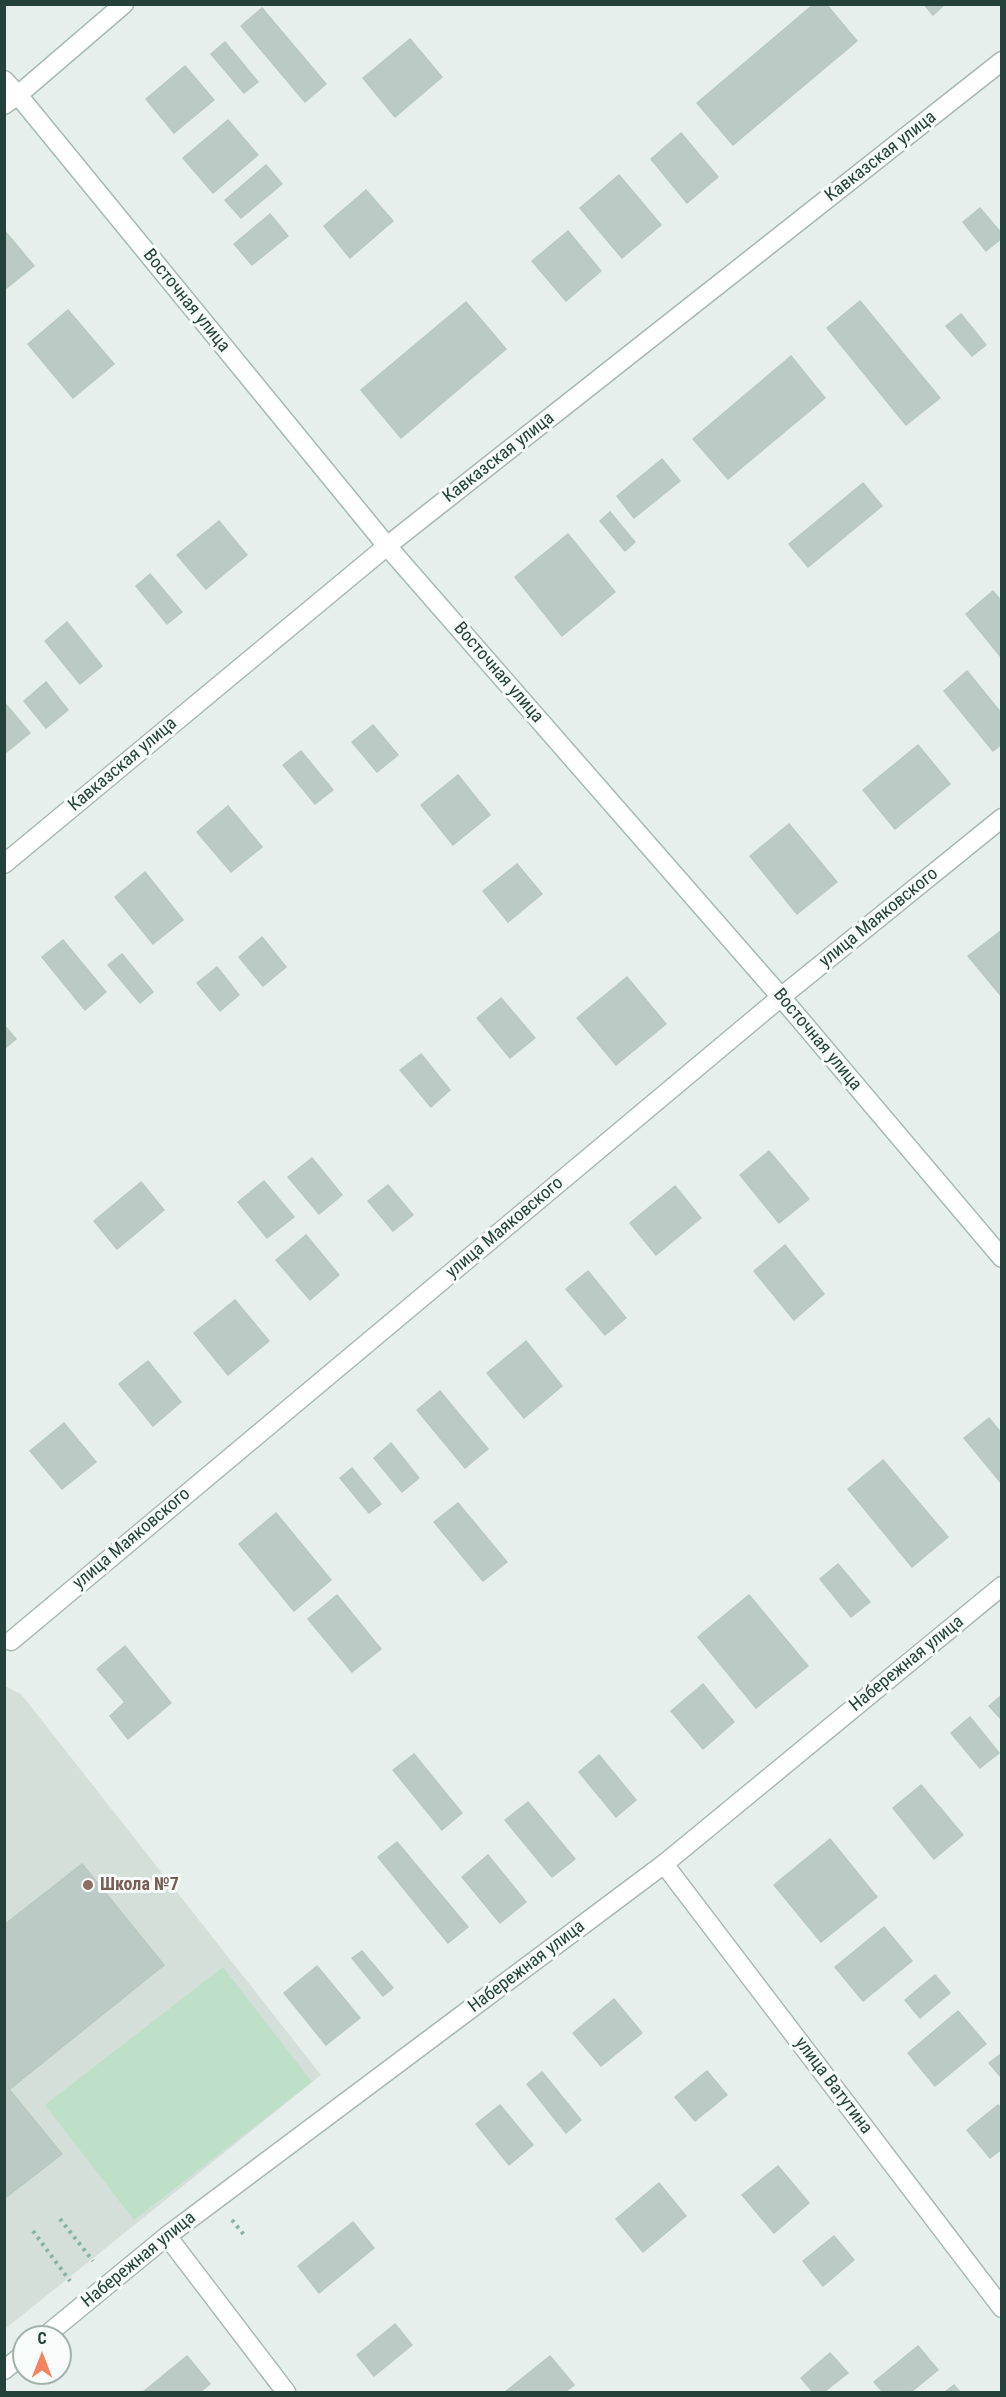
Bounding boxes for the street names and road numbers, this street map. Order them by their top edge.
street label: Кавказская улица [821,107,941,207]
street label: Восточная улица [138,245,234,357]
street label: Кавказская улица [439,408,559,508]
street label: Восточная улица [448,618,548,728]
street label: Кавказская улица [64,713,182,817]
street label: улица Маяковского [815,864,943,972]
street label: Восточная улица [768,985,866,1095]
street label: улица Маяковского [442,1173,568,1283]
street label: улица Маяковского [69,1484,195,1594]
street label: Набережная улица [846,1611,968,1717]
street label: Набережная улица [464,1916,590,2018]
street label: улица Ватутина [790,2033,876,2139]
street label: Набережная улица [78,2207,200,2313]

